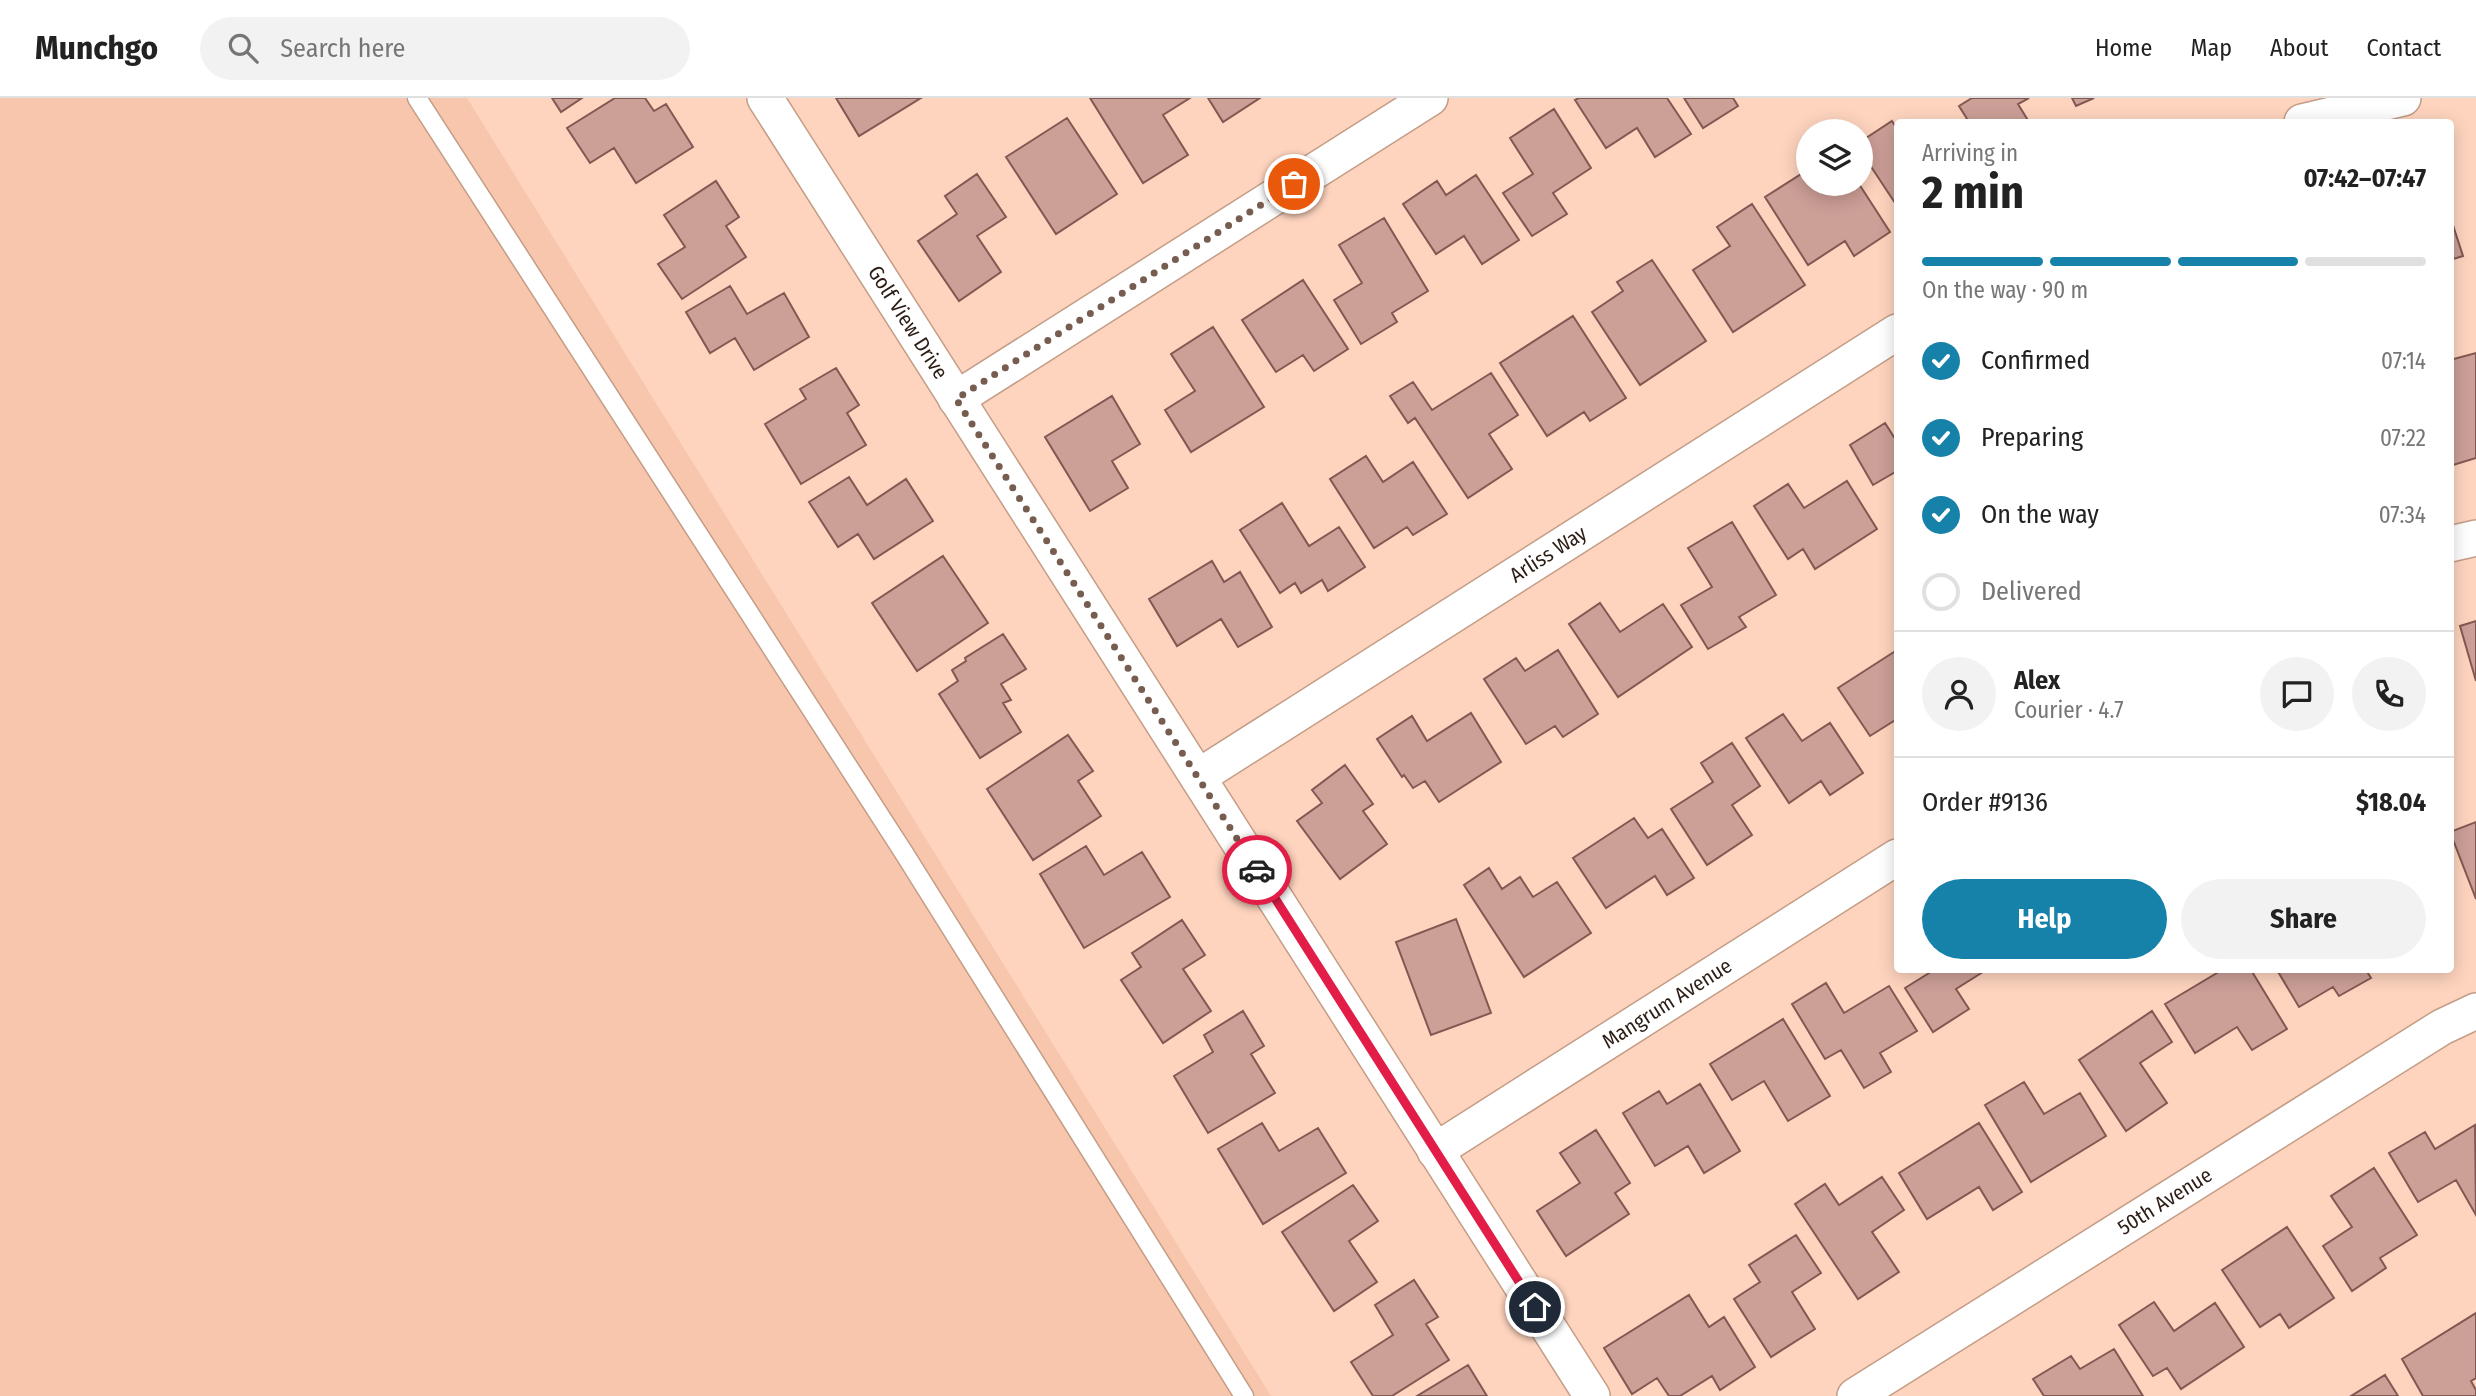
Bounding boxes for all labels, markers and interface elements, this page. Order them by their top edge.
search box [200,17,690,80]
text: Munchgo [35,28,158,68]
icon: search [224,29,262,67]
text: Search here [280,33,405,64]
text: Home [2095,34,2152,62]
text: Map [2190,34,2232,62]
text: About [2270,34,2328,62]
text: Contact [2366,34,2441,62]
map controls [1796,119,1873,196]
button: layers [1796,119,1873,196]
text: Arriving in [1922,139,2018,167]
pin [1264,154,1324,214]
text: 07:42–07:47 [2303,163,2426,194]
icon: bag [1275,165,1313,203]
text: 2 min [1922,165,2024,220]
street label: Golf View Drive [862,261,954,384]
text: On the way · 90 m [1922,276,2088,304]
icon: check [1922,342,1960,380]
text: Confirmed [1981,345,2091,376]
text: 07:14 [2381,347,2426,375]
icon: check [1922,419,1960,457]
text: Preparing [1981,422,2083,453]
text: 07:22 [2380,424,2426,452]
icon: check [1922,496,1960,534]
text: On the way [1981,499,2099,530]
text: 07:34 [2379,501,2426,529]
street label: Arliss Way [1505,520,1592,588]
text: Delivered [1981,576,2082,607]
button: person [1922,657,1996,731]
button: chat [2260,657,2334,731]
button: phone [2352,657,2426,731]
text: Alex [2014,665,2060,696]
text: Courier · 4.7 [2014,696,2124,724]
text: Order #9136 [1922,787,2048,818]
text: $18.04 [2356,787,2426,818]
courier [1222,835,1292,905]
icon: car [1238,851,1276,889]
button: Help [1922,879,2167,959]
button: Share [2181,879,2426,959]
street label: Mangrum Avenue [1597,952,1737,1054]
street label: 50th Avenue [2113,1162,2217,1241]
pin [1505,1277,1565,1337]
icon: home [1516,1288,1554,1326]

